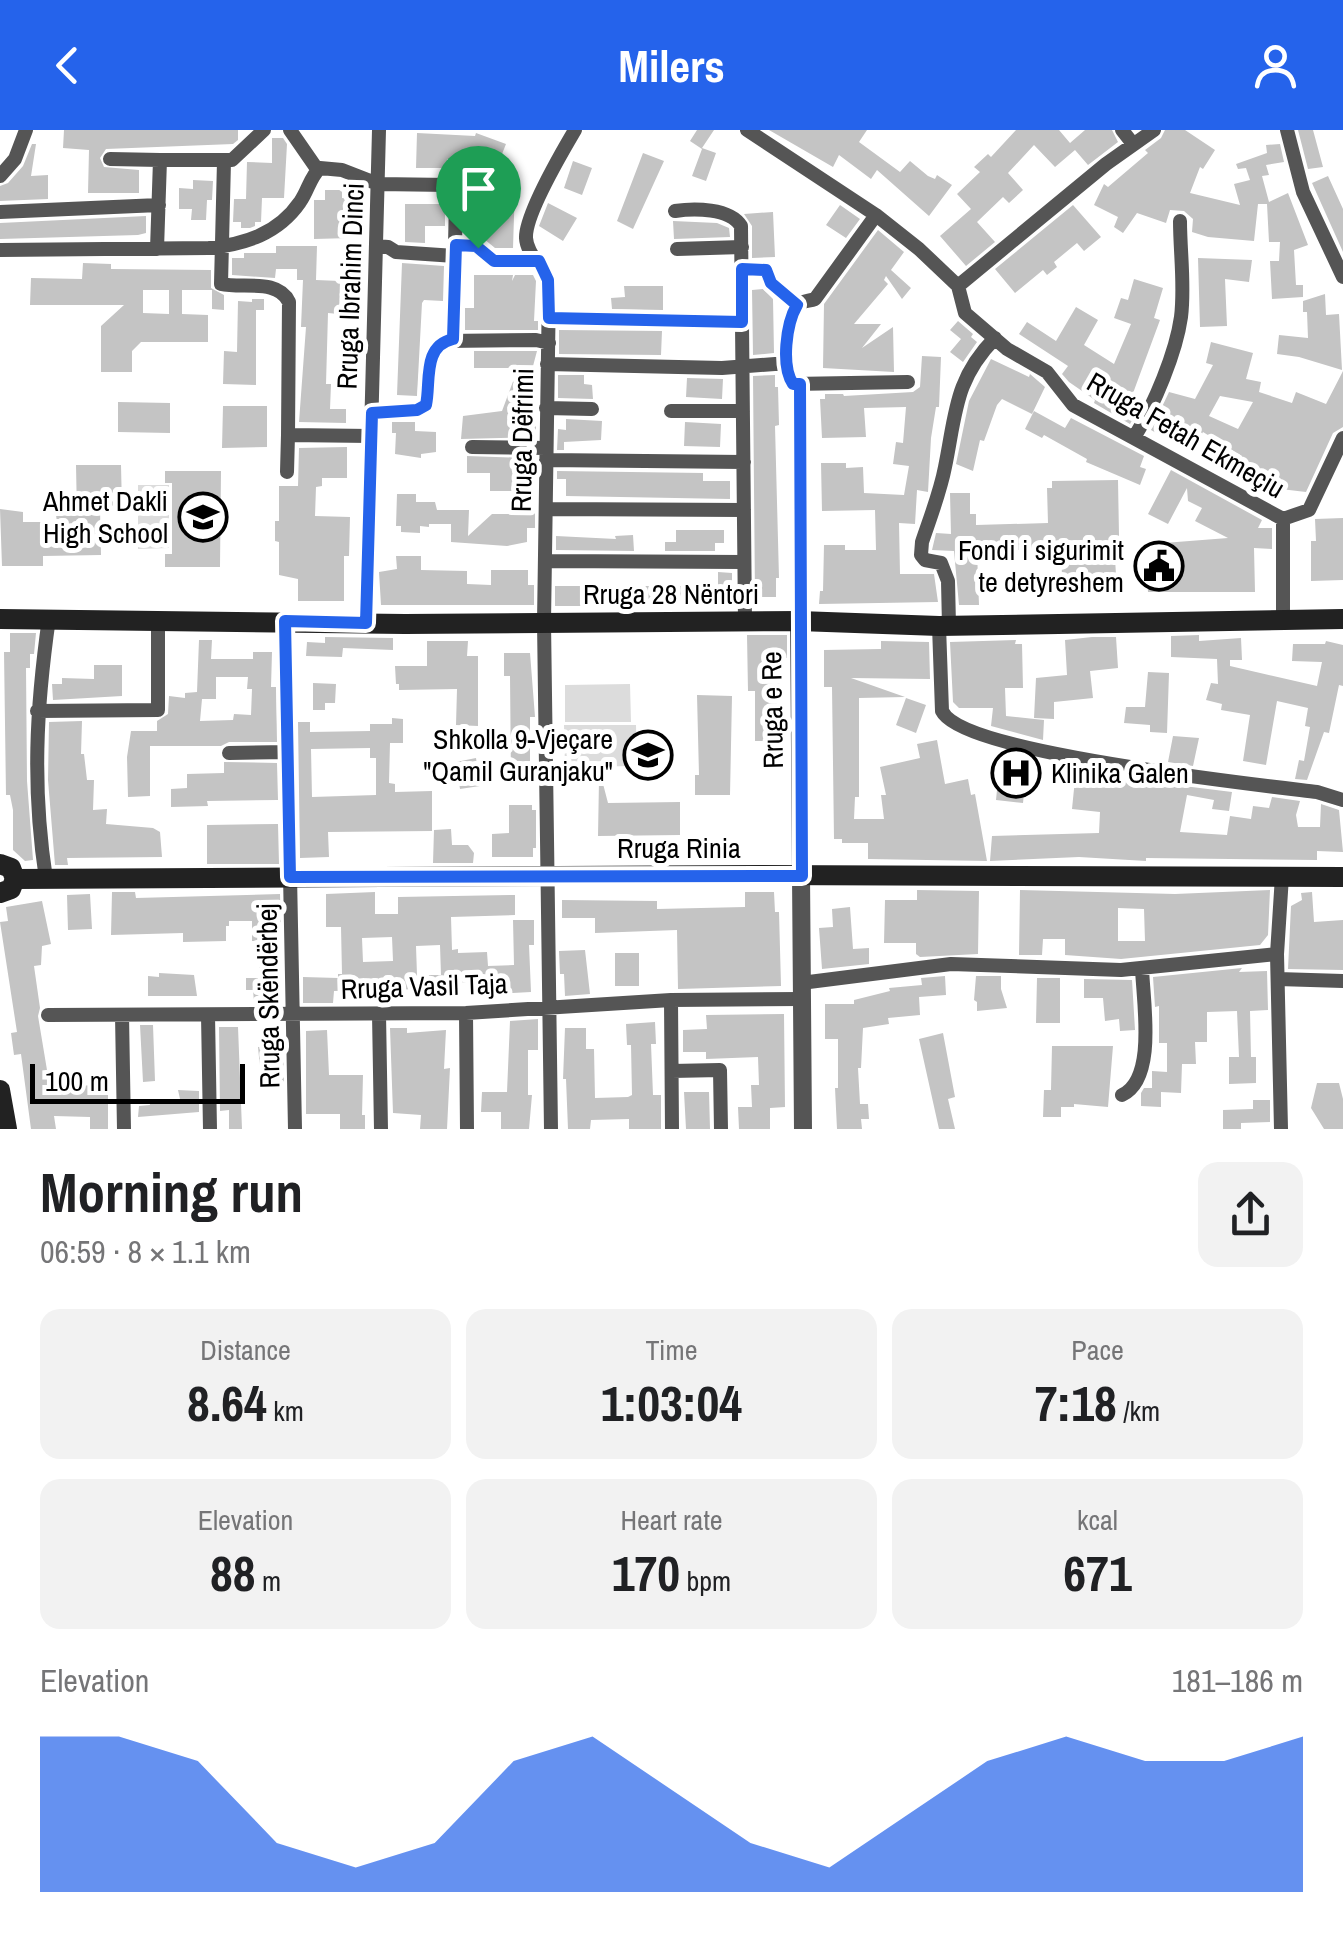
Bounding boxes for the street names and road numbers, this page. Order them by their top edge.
street label: Rruga Ibrahim Dinci [327,182,373,390]
street label: Rruga Fetah Ekmeçiu [1080,363,1292,507]
street label: Rruga Dëfrimi [502,368,542,512]
street label: Rruga 28 Nëntori [583,575,759,613]
street label: Rruga e Re [752,651,792,769]
street label: Rruga Rinia [617,829,741,867]
street label: Rruga Skëndërbej [247,903,289,1089]
street label: Rruga Vasil Taja [340,964,508,1008]

